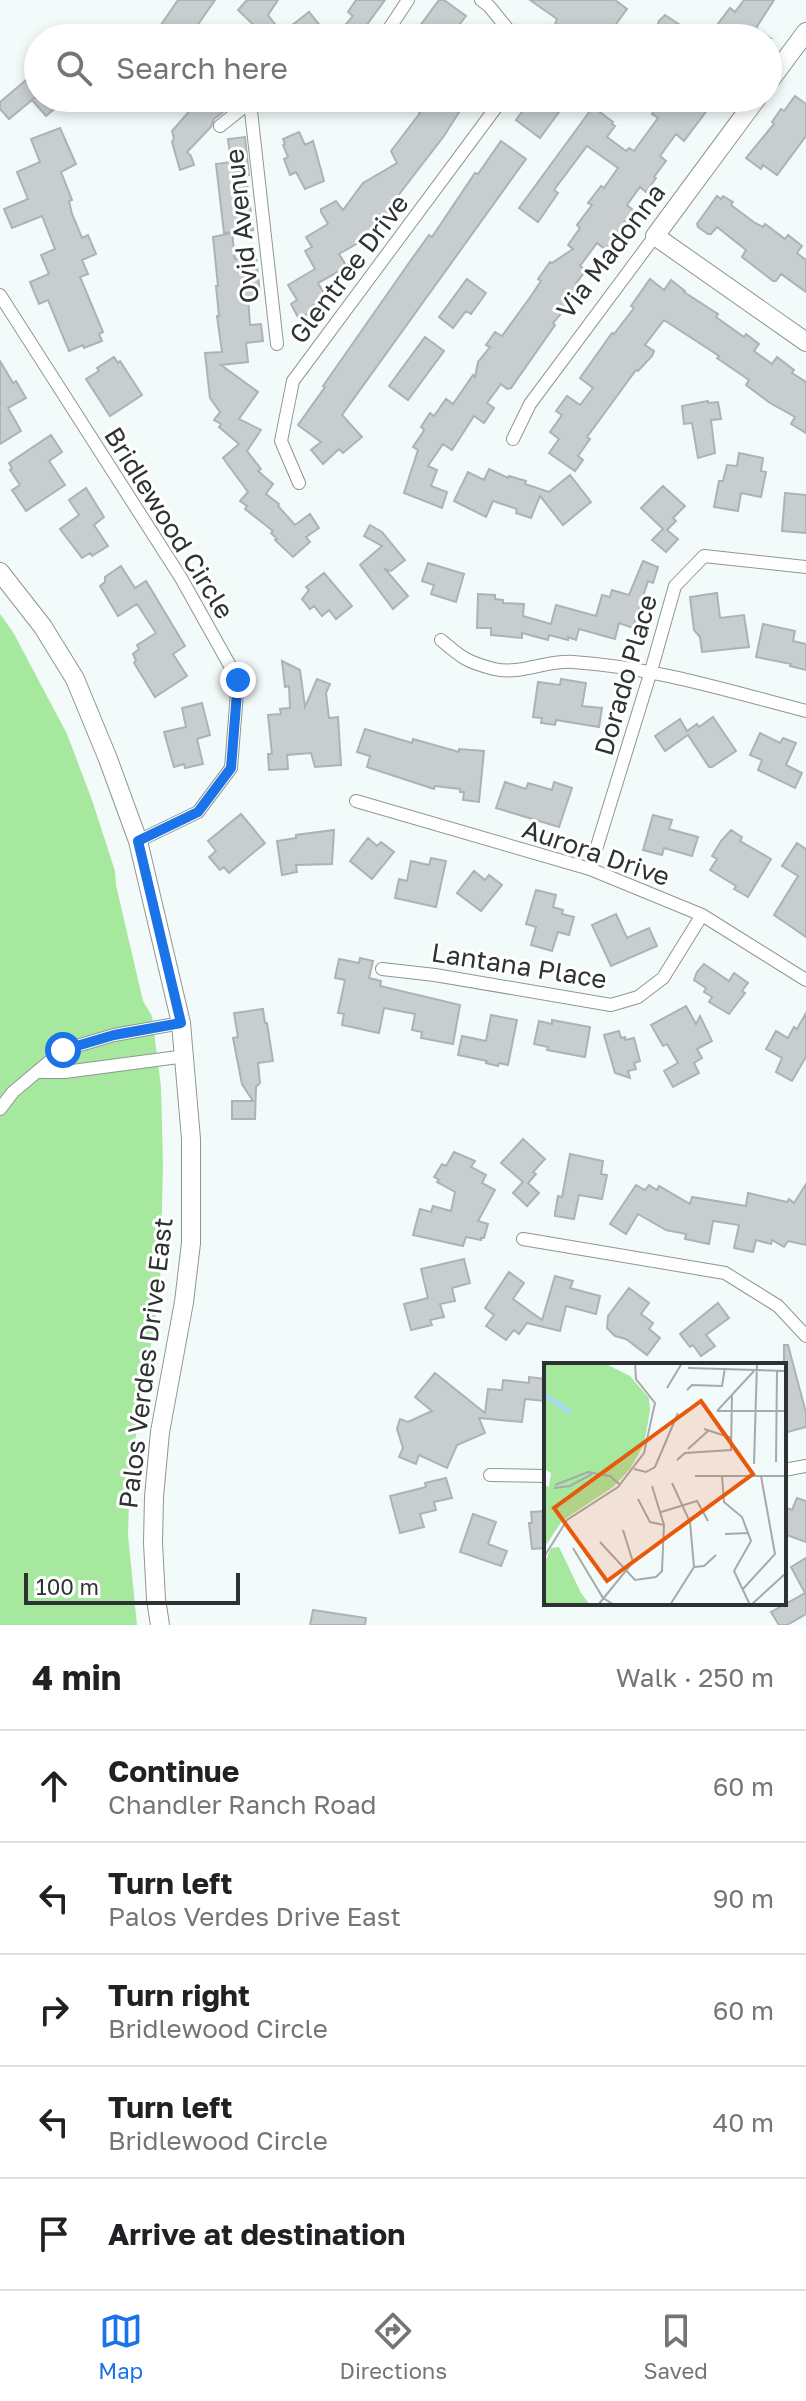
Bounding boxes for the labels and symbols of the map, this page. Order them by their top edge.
street label: Ovid Avenue [218,147,265,305]
street label: Via Madonna [550,177,671,324]
street label: Glentree Drive [282,188,415,349]
street label: Bridlewood Circle [98,421,241,624]
street label: Dorado Place [588,591,663,759]
route end [220,662,256,698]
street label: Aurora Drive [518,813,674,892]
street label: Lantana Place [429,936,609,995]
route start [45,1032,81,1068]
street label: Palos Verdes Drive East [112,1216,179,1510]
inset map [544,1363,786,1605]
scale bar [24,1569,240,1605]

